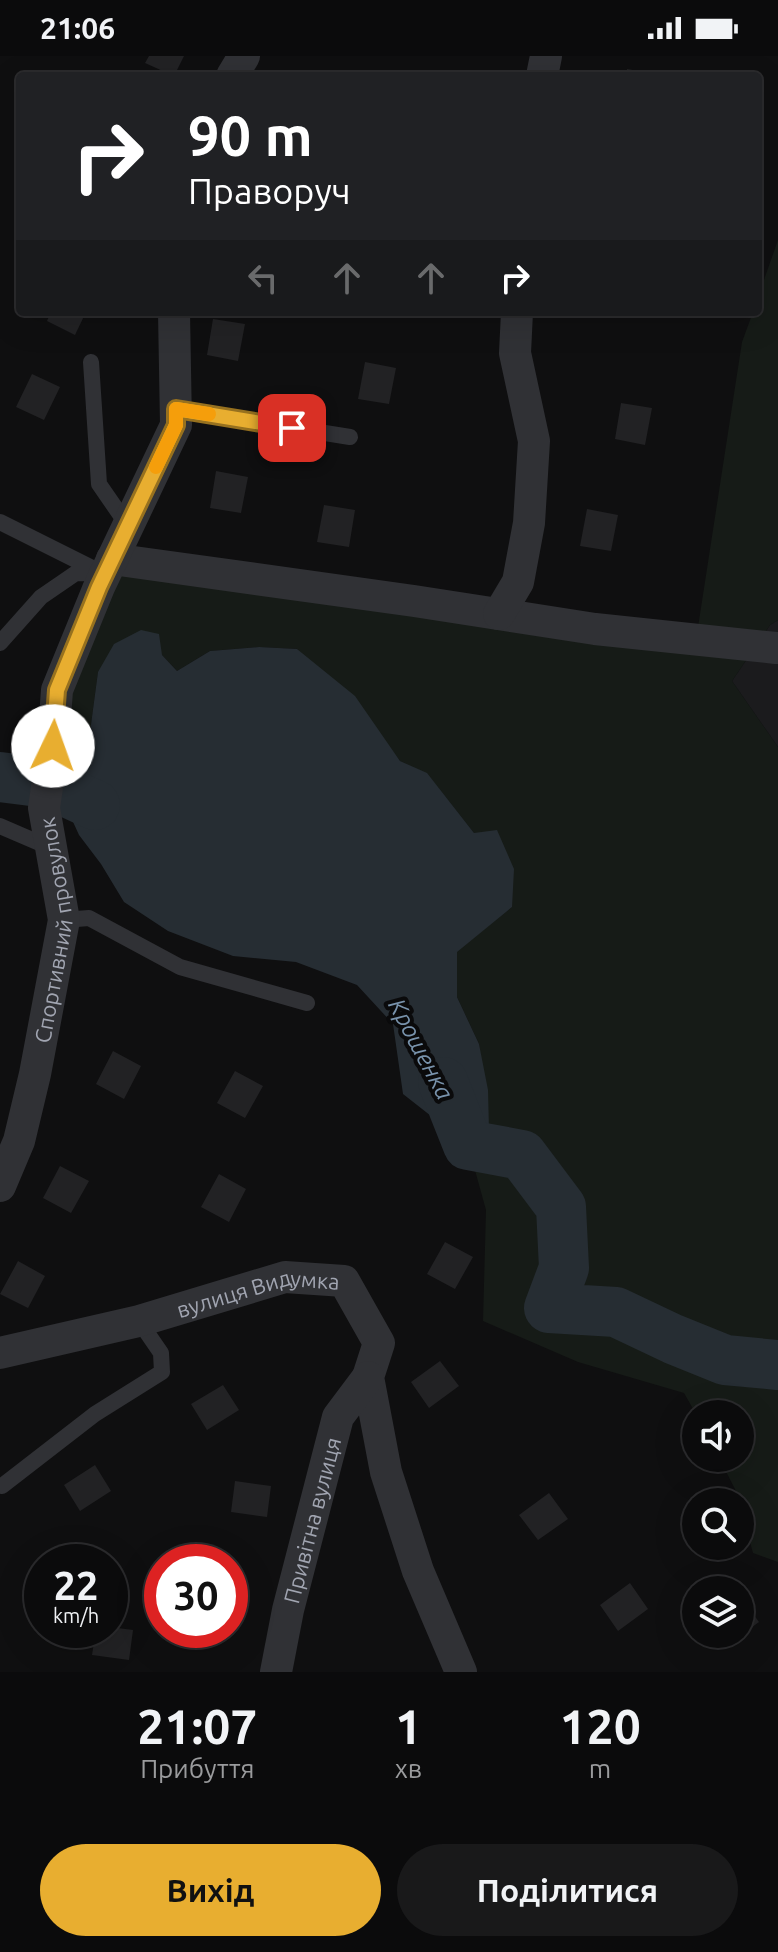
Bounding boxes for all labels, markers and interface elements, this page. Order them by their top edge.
text: 21:06 [40,11,115,45]
icon: right [56,104,160,208]
text: 90 m [188,104,313,167]
text: Праворуч [188,170,351,211]
icon: left [241,256,285,300]
icon: ahead [325,256,369,300]
icon: ahead [409,256,453,300]
icon: right [493,256,537,300]
pin [258,394,326,462]
icon: arrive [270,406,314,450]
position arrow [11,704,95,788]
street label: Спортивний провулок [29,816,76,1045]
water label: Крошенка [383,994,459,1104]
street label: вулиця Видумка [173,1263,340,1322]
map controls [682,1400,754,1648]
button: sound [682,1400,754,1472]
street label: Привітна вулиця [278,1434,345,1606]
button: search [682,1488,754,1560]
speed limit sign: 30 [144,1544,248,1648]
text: 22 [53,1563,99,1608]
button: layers [682,1576,754,1648]
text: km/h [53,1604,99,1627]
text: 21:07 [137,1699,257,1753]
text: 1 [395,1699,422,1753]
text: 120 [559,1699,641,1753]
text: Прибуття [140,1754,255,1783]
text: хв [395,1754,422,1783]
text: m [589,1754,611,1783]
button: Вихід [40,1844,381,1936]
button: Поділитися [397,1844,738,1936]

